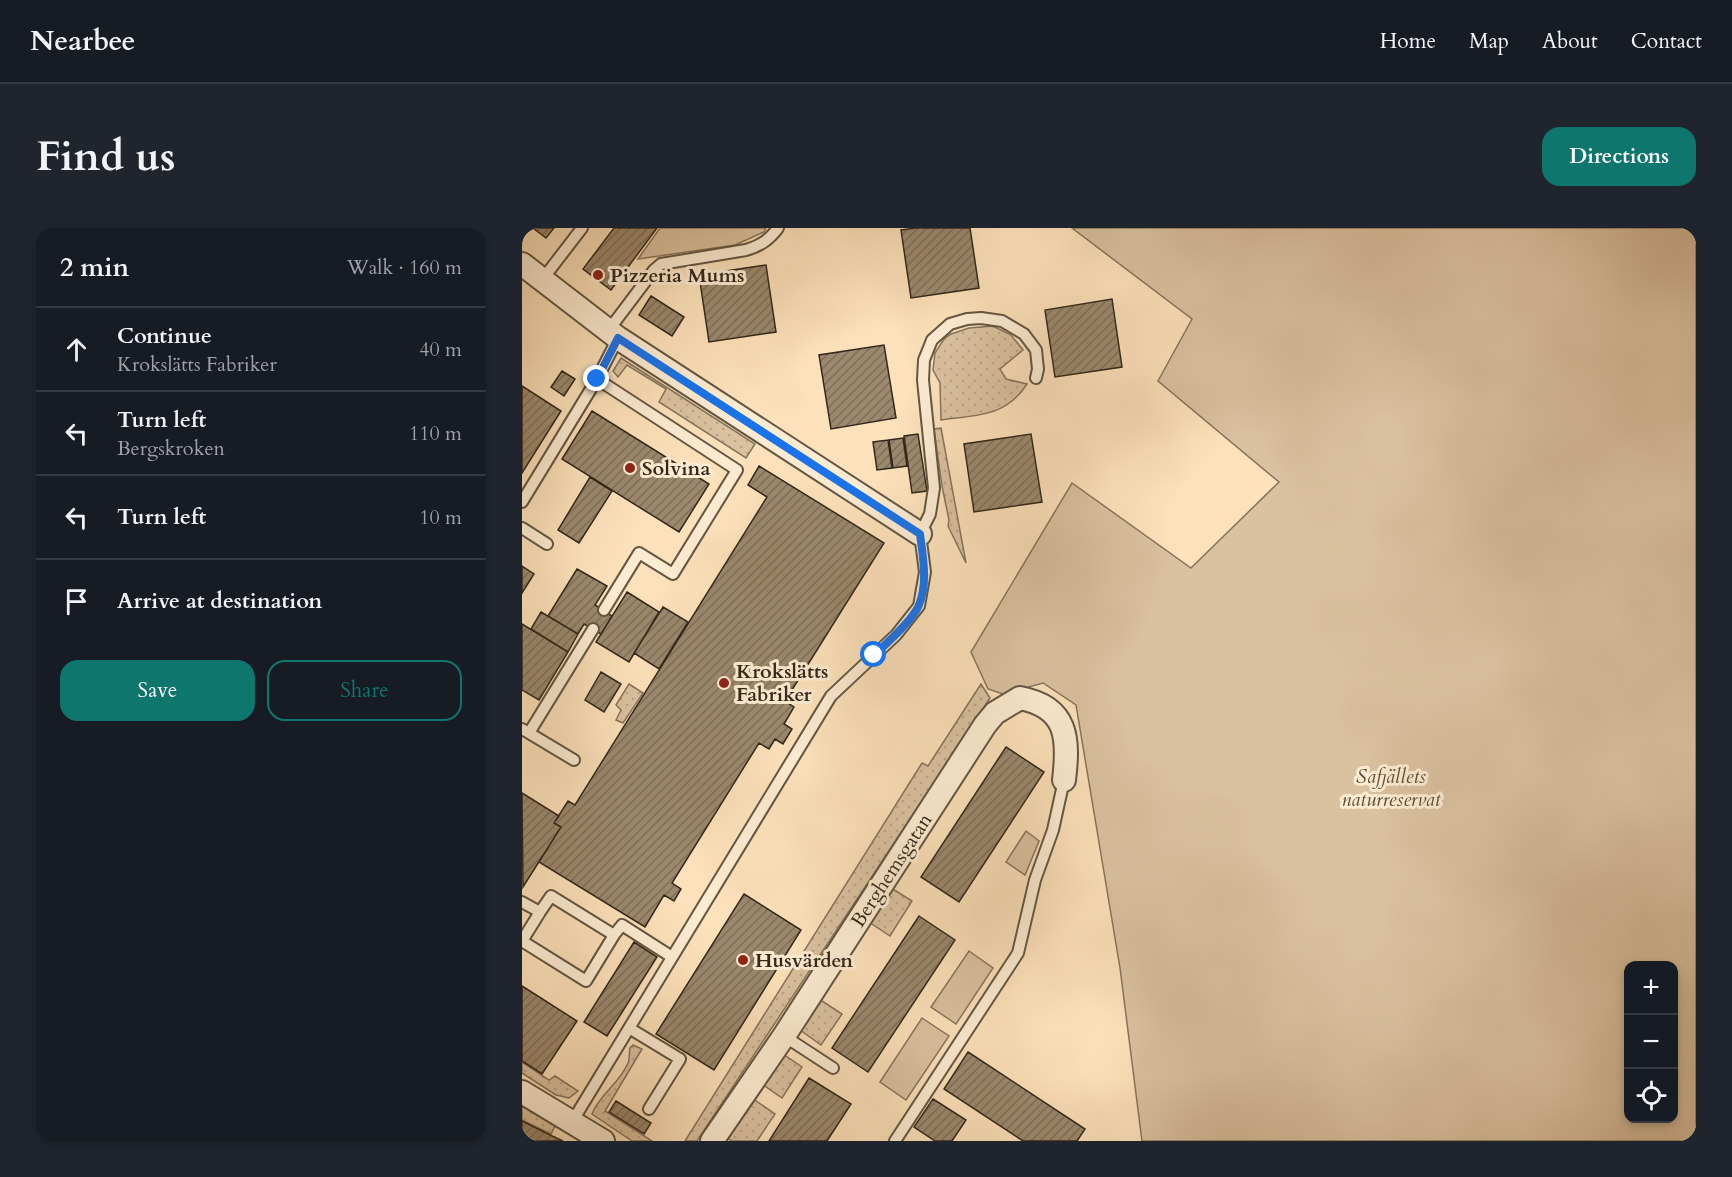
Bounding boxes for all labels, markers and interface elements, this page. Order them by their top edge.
text: Nearbee [30,22,135,60]
text: Home [1380,27,1436,56]
text: Map [1469,27,1509,56]
text: About [1542,27,1598,56]
text: Contact [1631,27,1702,56]
button: Directions [1542,127,1696,186]
text: Find us [36,128,176,185]
text: 2 min [60,250,129,285]
text: Walk · 160 m [347,254,462,281]
place label: Pizzeria Mums [610,262,744,289]
marker: Pizzeria Mums [591,268,605,282]
text: Continue [117,321,212,351]
icon: ahead [60,333,93,366]
text: 40 m [419,336,462,363]
text: Krokslätts Fabriker [117,351,277,378]
route end [583,365,609,391]
text: Turn left [117,405,206,435]
icon: left [60,417,93,450]
text: 110 m [409,420,462,447]
text: Bergskroken [117,435,225,462]
place label: Solvina [642,455,710,482]
marker: Solvina [623,461,637,475]
icon: left [60,501,93,534]
text: Turn left [117,502,206,532]
text: 10 m [419,504,462,531]
icon: arrive [60,585,93,618]
text: Arrive at destination [117,586,322,616]
route start [860,641,886,667]
place label: Krokslätts Fabriker [736,658,828,708]
button: Save [60,660,255,721]
button: Share [267,660,462,721]
marker: Krokslätts Fabriker [717,676,731,690]
park label: Safjällets naturreservat [1342,763,1442,813]
street label: Berghemsgatan [844,807,939,933]
place label: Husvärden [755,947,853,974]
marker: Husvärden [736,953,750,967]
map controls [1624,961,1678,1123]
button: + [1624,961,1678,1015]
button: − [1624,1015,1678,1069]
button: locate [1624,1069,1678,1123]

